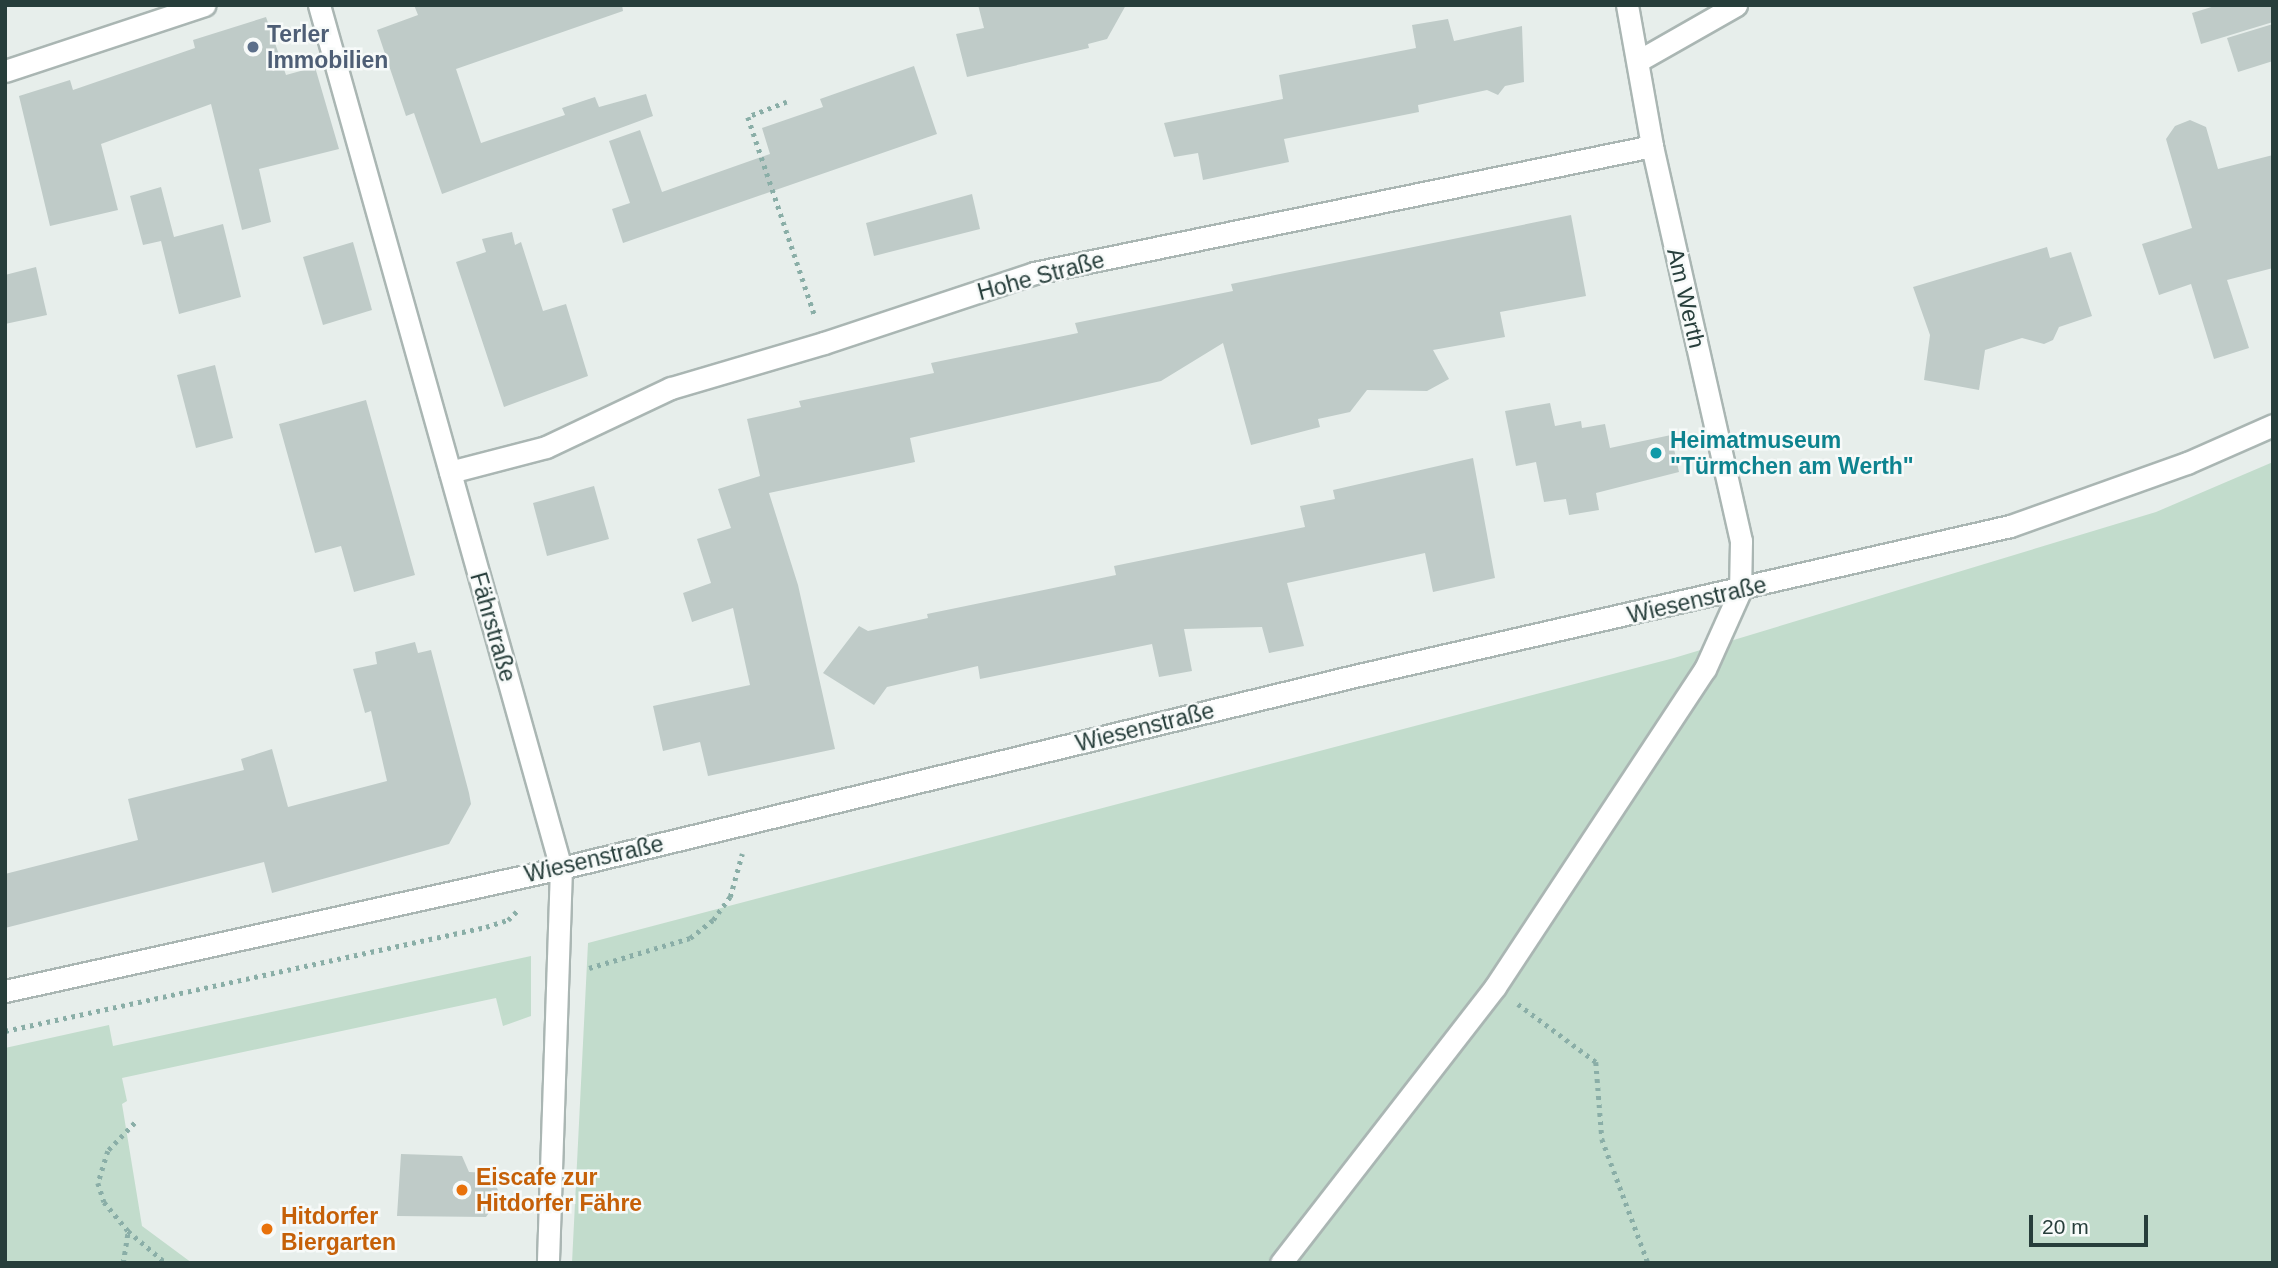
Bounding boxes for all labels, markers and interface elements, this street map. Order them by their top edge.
place label: Terler Immobilien [267,20,388,74]
marker: Terler Immobilien [245,39,261,55]
street label: Am Werth [1661,245,1711,351]
street label: Hohe Straße [974,246,1108,306]
place label: Heimatmuseum "Türmchen am Werth" [1670,426,1914,480]
marker: Heimatmuseum "Türmchen am Werth" [1648,445,1664,461]
street label: Fährstraße [464,569,522,685]
street label: Wiesenstraße [1625,571,1769,629]
street label: Wiesenstraße [1073,696,1217,758]
street label: Wiesenstraße [522,830,666,888]
place label: Eiscafe zur Hitdorfer Fähre [476,1163,642,1217]
marker: Eiscafe zur Hitdorfer Fähre [454,1182,470,1198]
place label: Hitdorfer Biergarten [281,1202,396,1256]
scale bar [2033,1202,2152,1246]
text: 20 m [2042,1215,2089,1238]
marker: Hitdorfer Biergarten [259,1221,275,1237]

